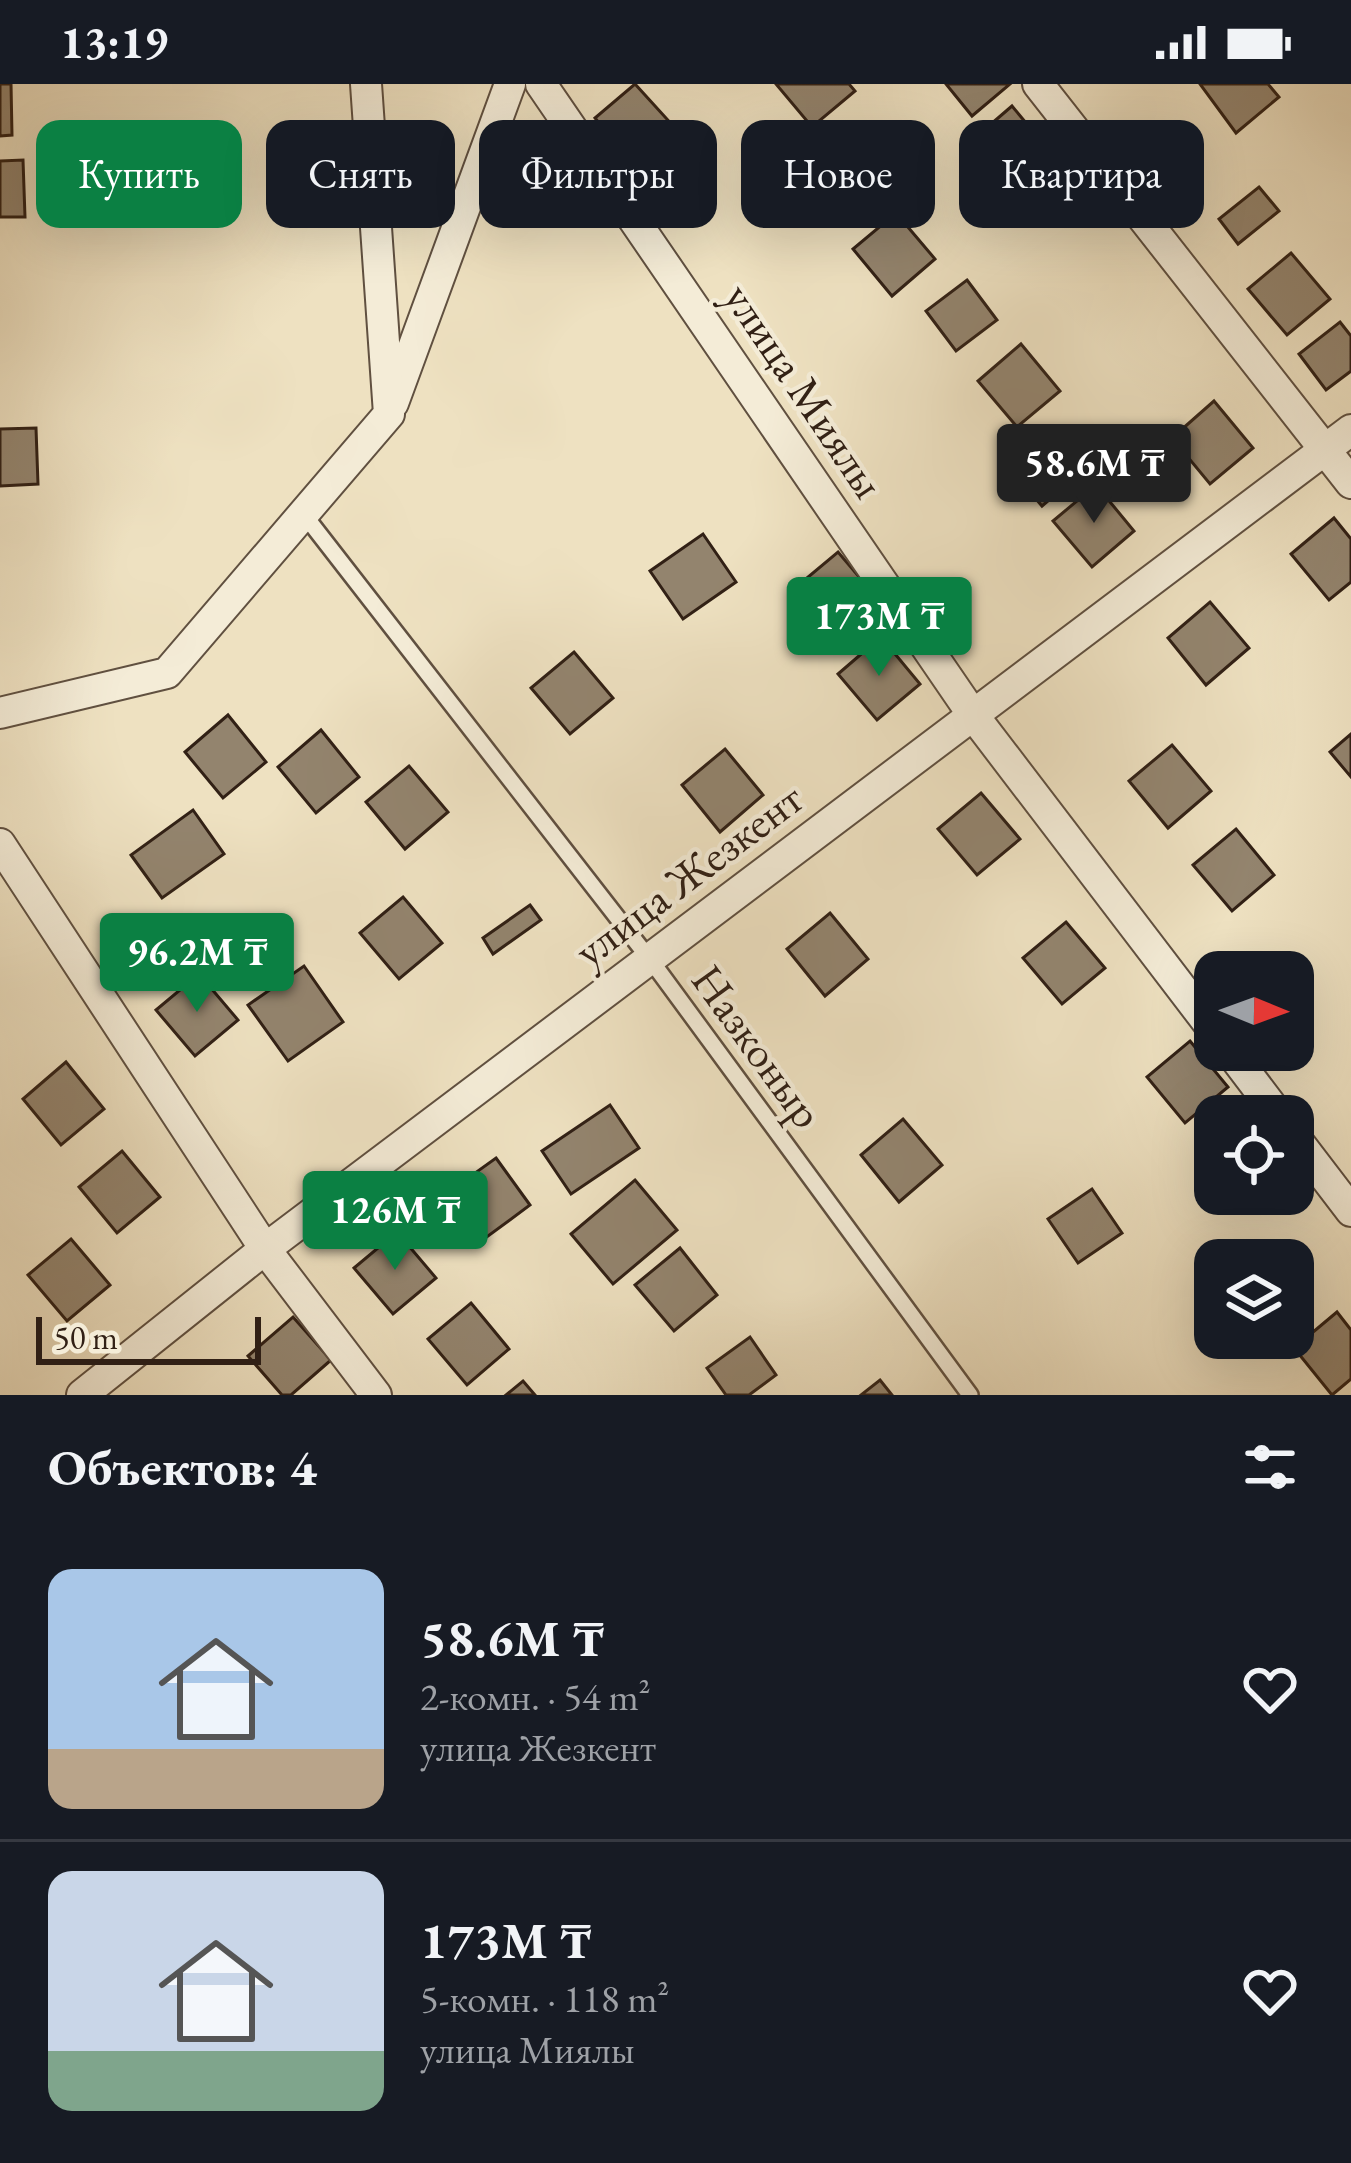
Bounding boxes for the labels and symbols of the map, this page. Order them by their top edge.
street label: улица Миялы [712,271,898,509]
pin: 58.6M ₸ [983,424,1205,526]
pin: 173M ₸ [781,577,977,679]
street label: улица Жезкент [562,769,814,979]
pin: 96.2M ₸ [86,913,308,1015]
north arrow [1194,951,1314,1071]
street label: Назконыр [679,953,837,1139]
pin: 126M ₸ [297,1171,493,1273]
scale bar [36,1311,261,1364]

